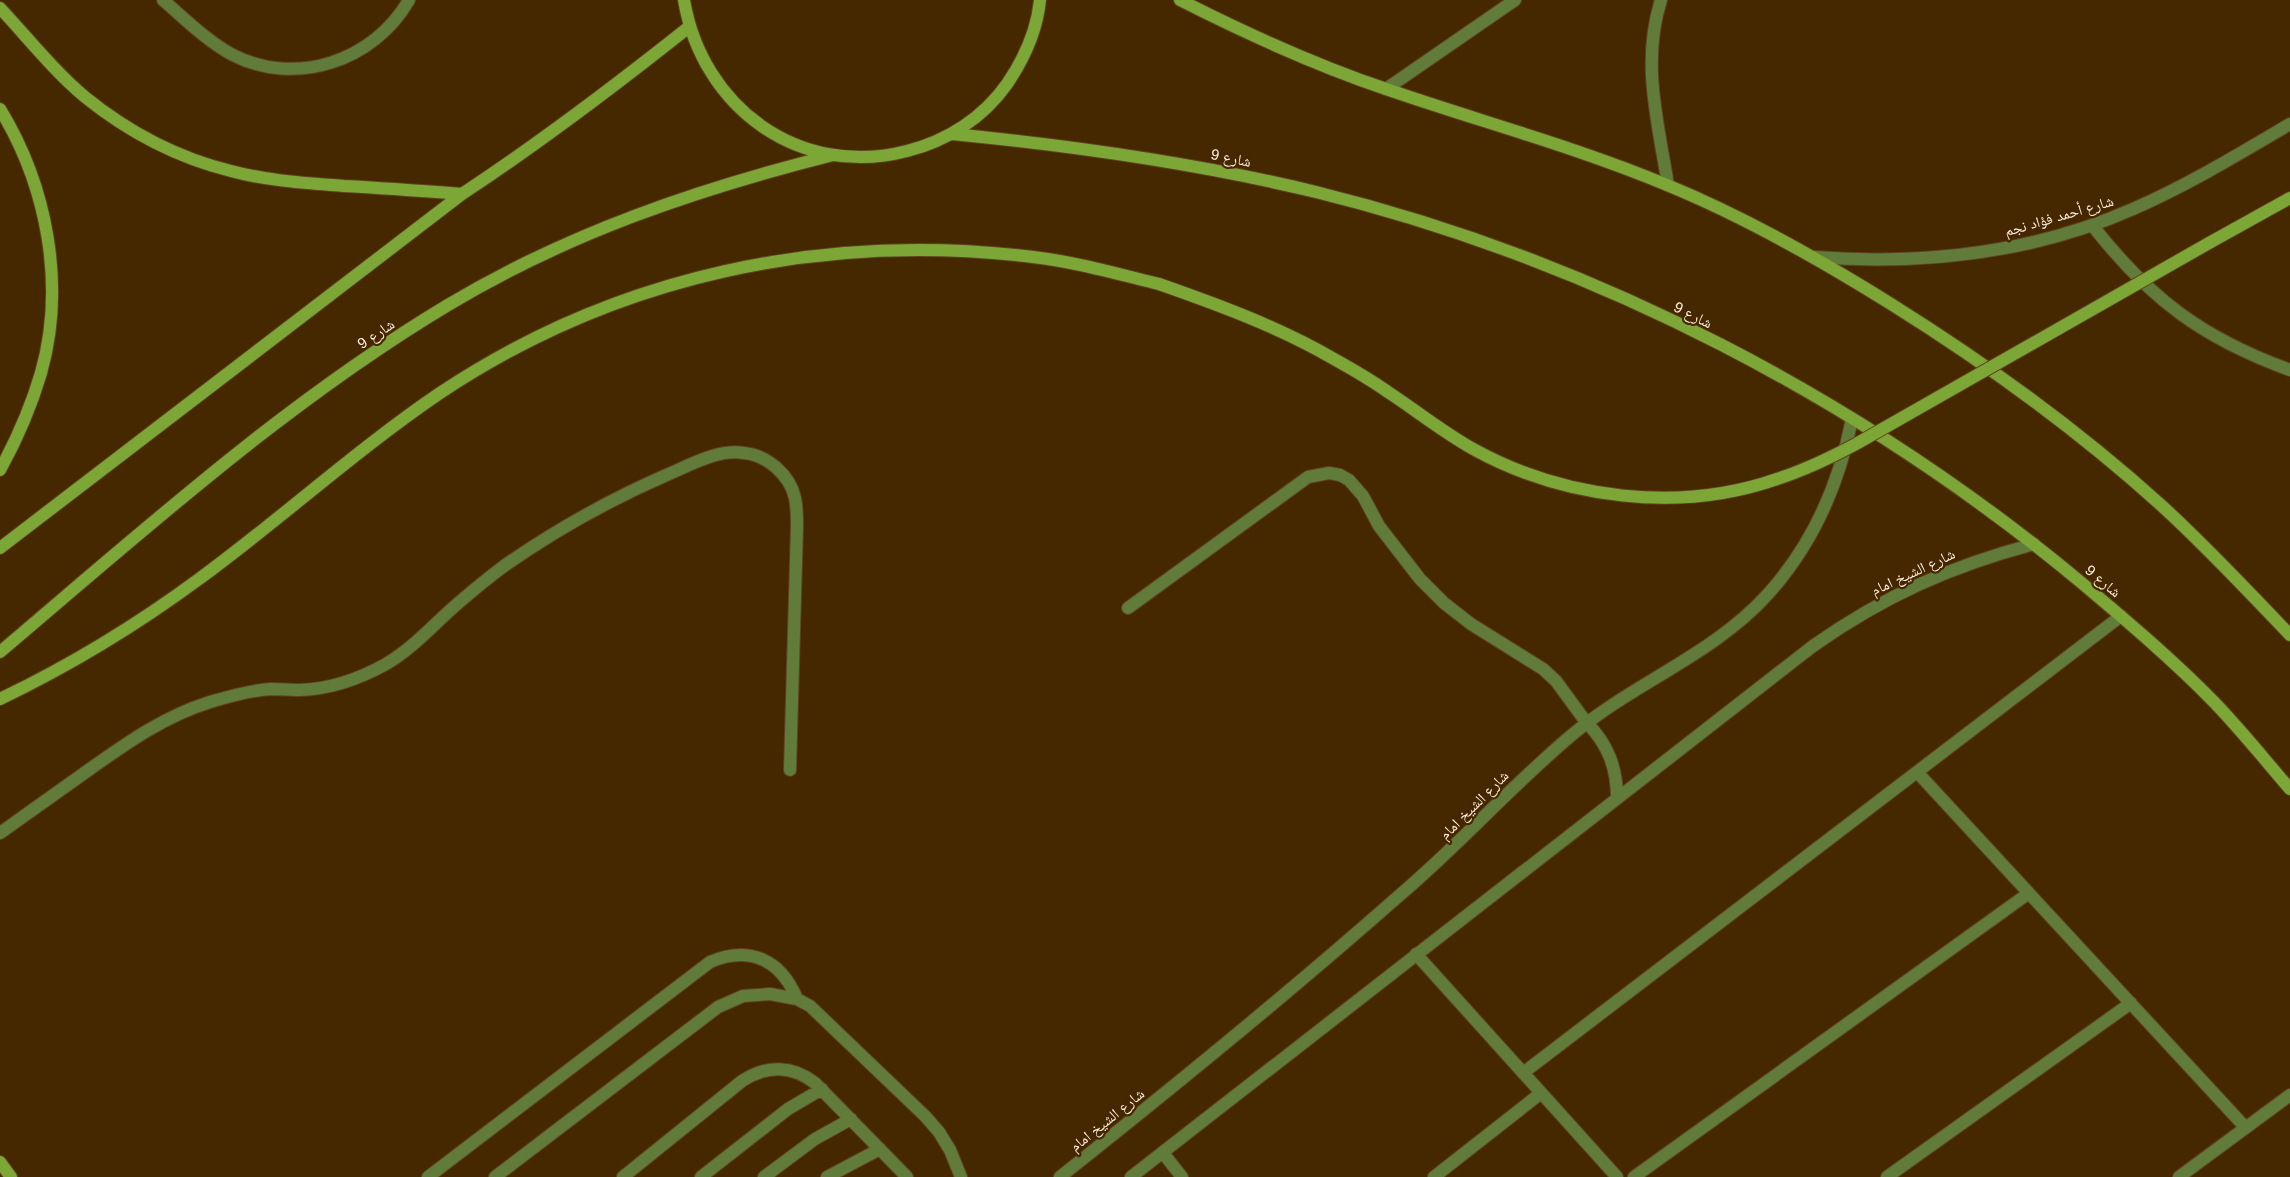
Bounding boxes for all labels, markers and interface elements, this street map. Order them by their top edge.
street label: شارع 9 [1209,145,1253,172]
street label: شارع أحمد فؤاد نجم [2002,192,2116,241]
street label: شارع 9 [1670,298,1715,333]
street label: شارع 9 [354,315,399,354]
street label: شارع الشيخ امام [1868,545,1958,600]
street label: شارع 9 [2081,561,2125,602]
street label: شارع الشيخ امام [1436,767,1513,844]
street label: شارع الشيخ امام [1066,1084,1149,1156]

